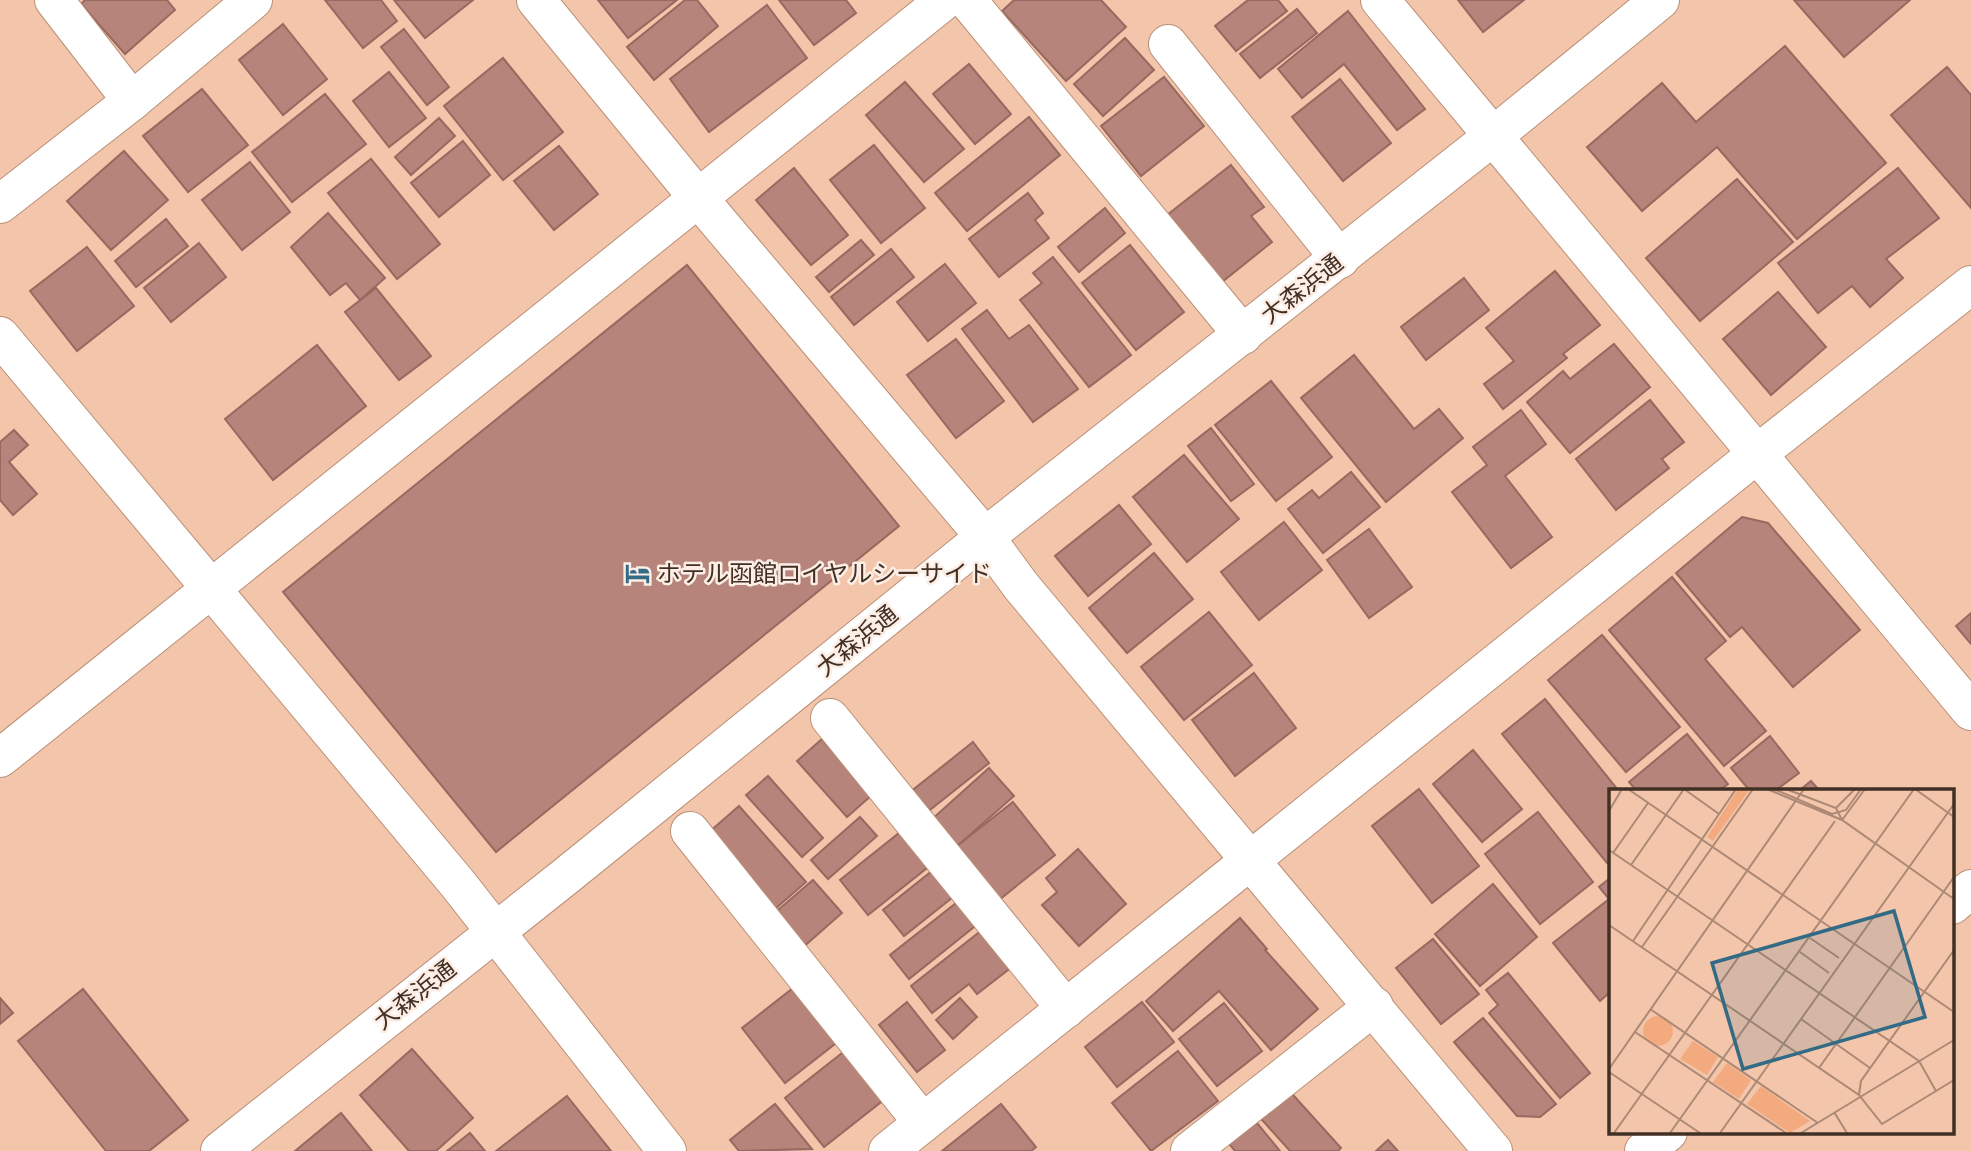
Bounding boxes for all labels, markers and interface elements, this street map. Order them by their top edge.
street label: 大森浜通 [1256,248,1349,330]
hotel icon: ホテル函館ロイヤルシーサイド [623,560,651,588]
place label: ホテル函館ロイヤルシーサイド [657,560,992,589]
street label: 大森浜通 [811,600,904,683]
inset map [1609,789,1954,1134]
street label: 大森浜通 [369,954,462,1036]

